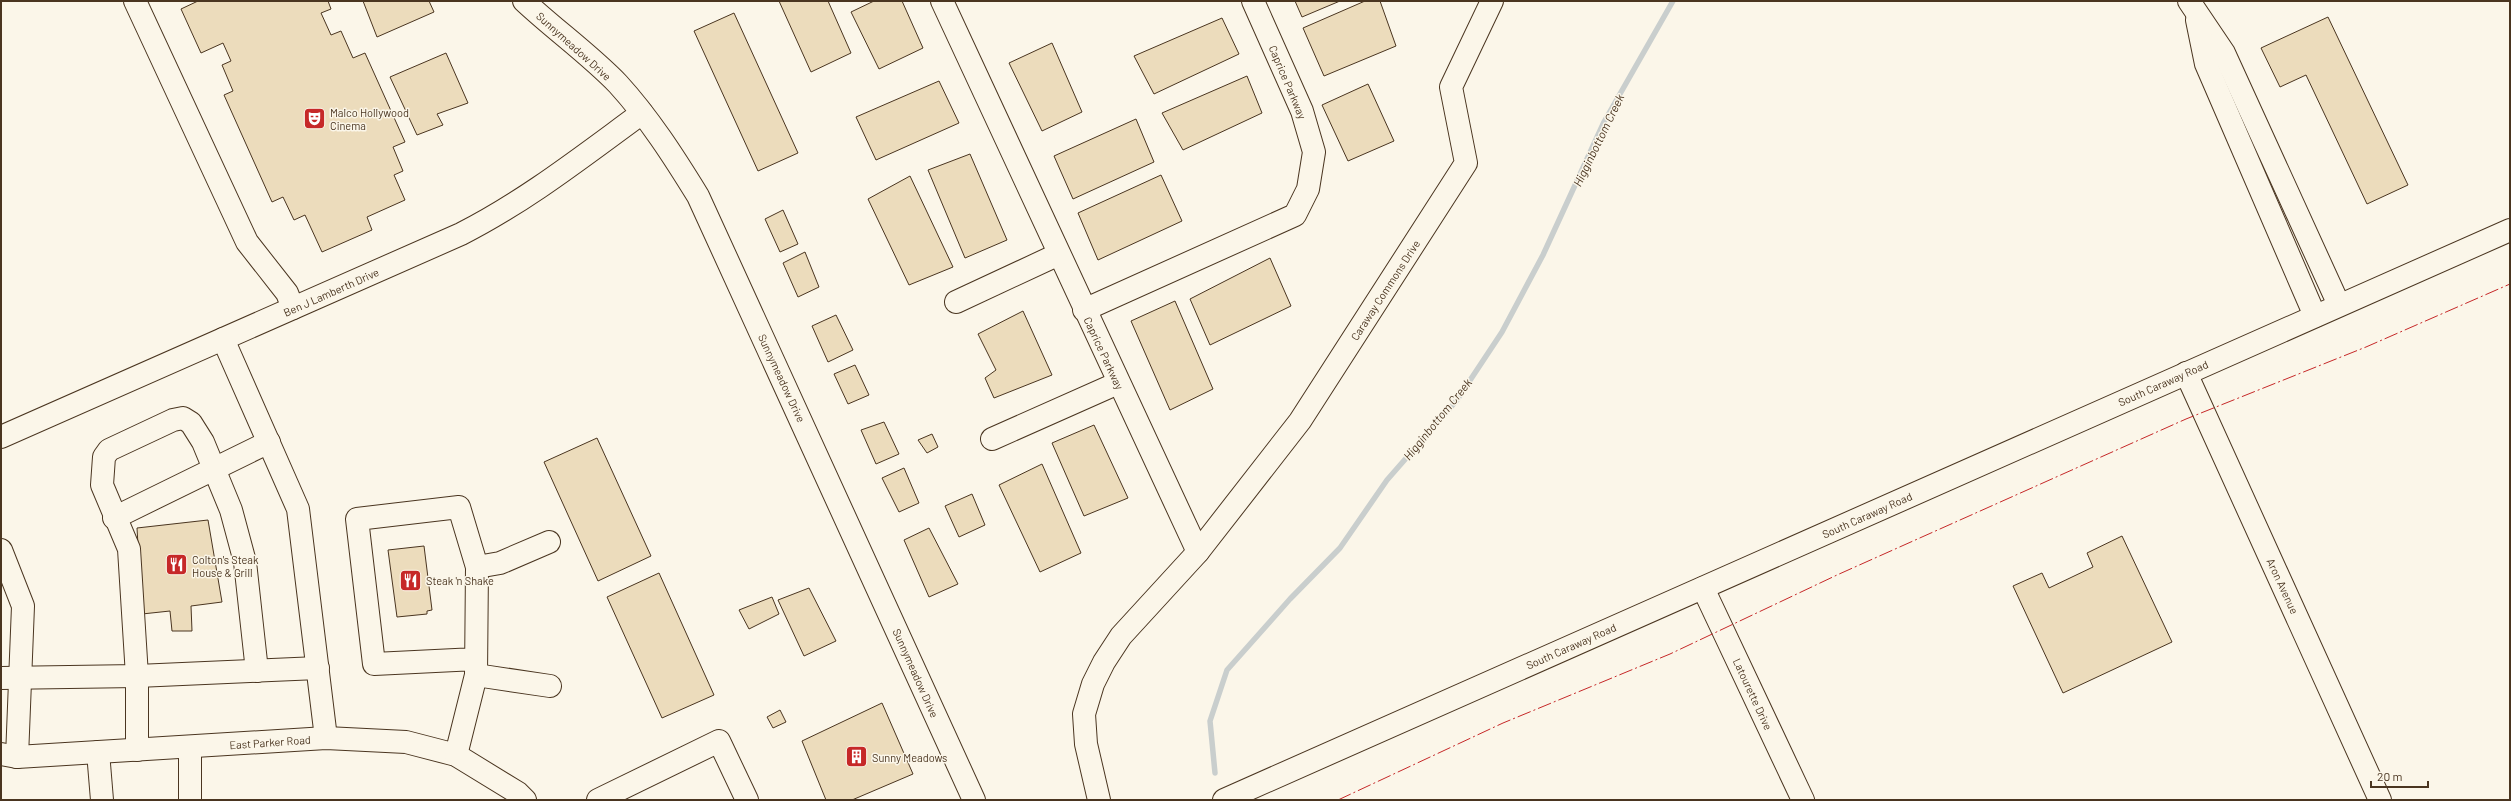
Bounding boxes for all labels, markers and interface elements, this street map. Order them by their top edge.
street label: Sunnymeadow Drive [534,9,614,83]
street label: Caprice Parkway [1267,43,1309,121]
water label: Higginbottom Creek [1570,91,1626,188]
theatre icon: Malco Hollywood Cinema [302,105,328,131]
place label: Malco Hollywood Cinema [330,106,409,132]
street label: Caraway Commons Drive [1348,237,1422,343]
street label: Ben J Lamberth Drive [281,265,381,319]
street label: Caprice Parkway [1081,314,1127,392]
street label: Sunnymeadow Drive [756,332,808,424]
street label: South Caraway Road [2116,357,2210,409]
water label: Higginbottom Creek [1400,375,1474,463]
street label: South Caraway Road [1820,489,1914,541]
restaurant icon: Colton's Steak House & Grill [164,552,190,578]
place label: Colton's Steak House & Grill [192,553,259,579]
street label: Aron Avenue [2264,556,2302,616]
restaurant icon: Steak 'n Shake [397,567,423,593]
place label: Steak 'n Shake [426,574,494,587]
street label: South Caraway Road [1524,620,1618,672]
street label: Sunnymeadow Drive [891,626,942,720]
street label: Latourette Drive [1731,656,1775,732]
street label: East Parker Road [229,733,311,751]
building icon: Sunny Meadows [844,744,870,770]
place label: Sunny Meadows [872,751,947,764]
scale bar [2371,763,2428,789]
text: 20 m [2377,769,2403,783]

